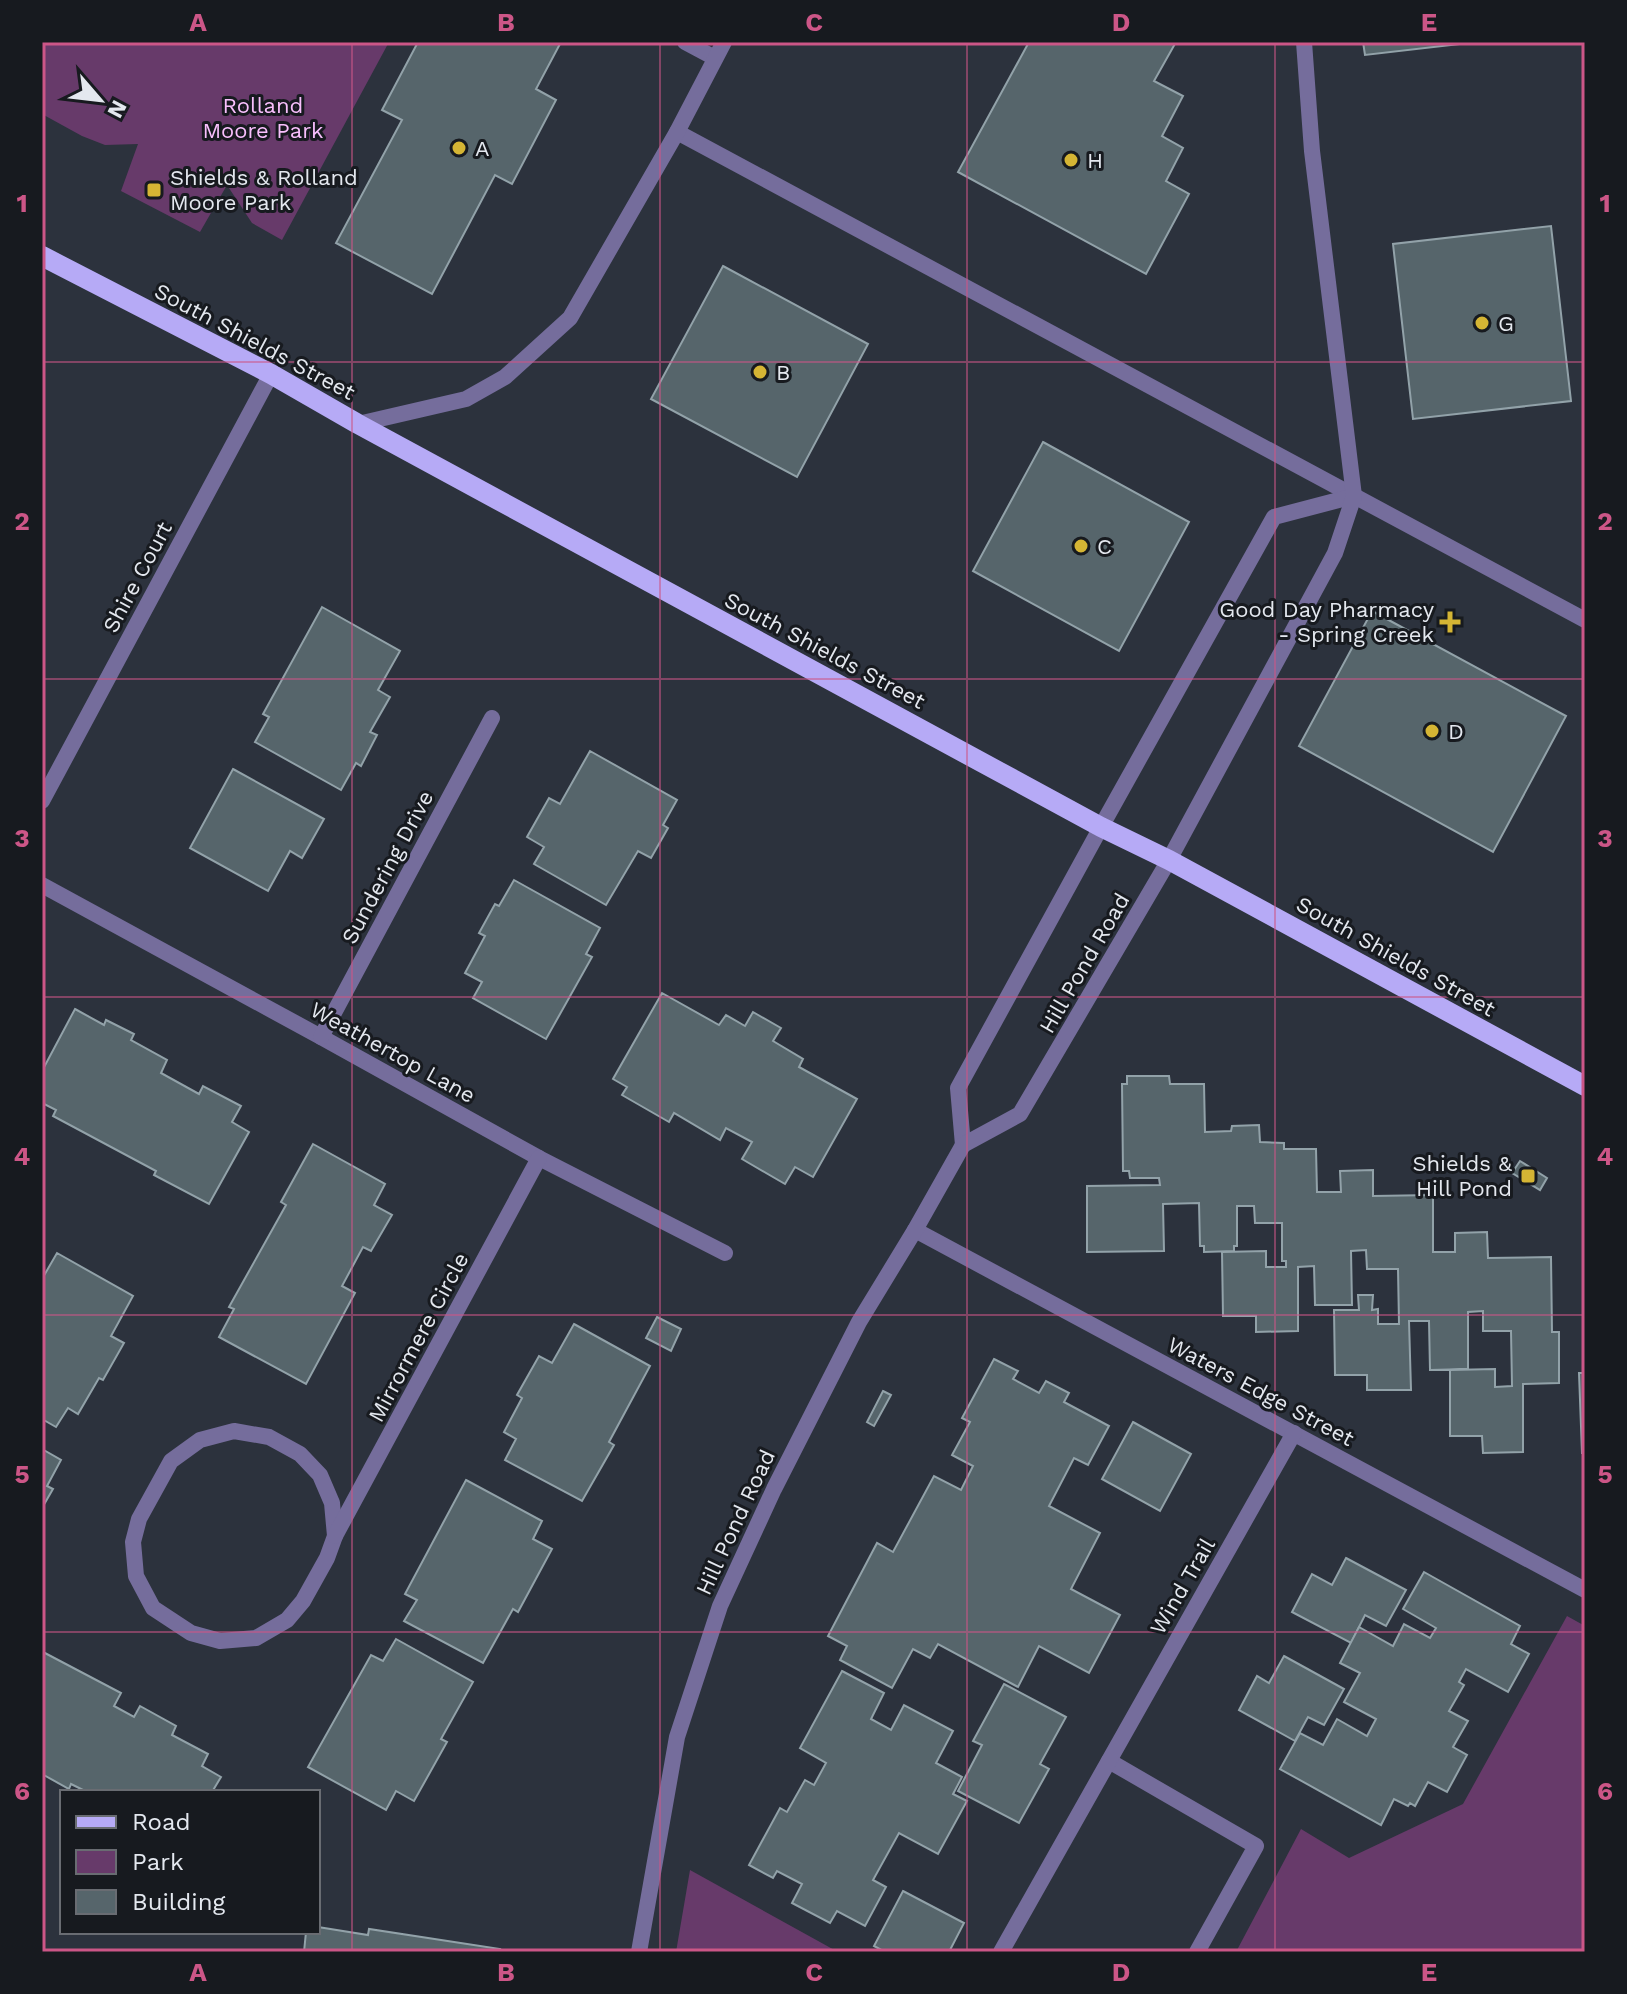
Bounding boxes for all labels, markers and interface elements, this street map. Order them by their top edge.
text: A [189,7,207,37]
text: B [497,7,515,37]
text: C [805,7,823,37]
text: D [1112,7,1130,37]
text: E [1421,7,1437,37]
north arrow [60,60,140,140]
park label: Rolland Moore Park [202,93,324,143]
text: N [102,96,132,122]
place label: A [475,136,490,161]
marker: A [450,139,468,157]
place label: H [1087,148,1103,173]
marker: H [1062,151,1080,169]
place label: Shields & Rolland Moore Park [170,165,358,215]
marker: Shields & Rolland Moore Park [145,181,163,199]
text: 1 [16,188,28,218]
text: 1 [1599,188,1611,218]
street label: South Shields Street [150,278,359,405]
place label: G [1498,311,1514,336]
marker: G [1473,314,1491,332]
place label: B [776,360,790,385]
marker: B [751,363,769,381]
text: 2 [14,506,30,536]
text: 2 [1597,506,1613,536]
street label: Shire Court [98,518,177,637]
place label: C [1097,534,1112,559]
marker: C [1072,537,1090,555]
street label: South Shields Street [720,587,929,714]
place label: Good Day Pharmacy - Spring Creek [1219,597,1435,647]
marker: Good Day Pharmacy - Spring Creek [1441,613,1459,631]
place label: D [1448,719,1464,744]
marker: D [1423,722,1441,740]
street label: Sundering Drive [336,786,438,948]
text: 3 [14,823,30,853]
text: 3 [1597,823,1613,853]
street label: Hill Pond Road [1034,889,1135,1038]
street label: South Shields Street [1292,891,1499,1022]
street label: Weathertop Lane [306,997,480,1108]
text: 4 [14,1141,31,1171]
text: 4 [1597,1141,1614,1171]
place label: Shields & Hill Pond [1412,1151,1512,1201]
marker: Shields & Hill Pond [1519,1167,1537,1185]
street label: Mirrormere Circle [363,1248,474,1426]
street label: Waters Edge Street [1163,1332,1358,1451]
street label: Hill Pond Road [691,1446,780,1599]
text: 5 [14,1459,30,1489]
text: 5 [1597,1459,1613,1489]
street label: Wind Trail [1145,1534,1220,1639]
text: 6 [14,1776,30,1806]
text: 6 [1597,1776,1613,1806]
legend [60,1790,320,1934]
text: Road [132,1808,191,1836]
text: Park [132,1848,184,1876]
text: Building [132,1888,225,1916]
text: A [189,1957,207,1987]
text: B [497,1957,515,1987]
text: C [805,1957,823,1987]
text: D [1112,1957,1130,1987]
text: E [1421,1957,1437,1987]

